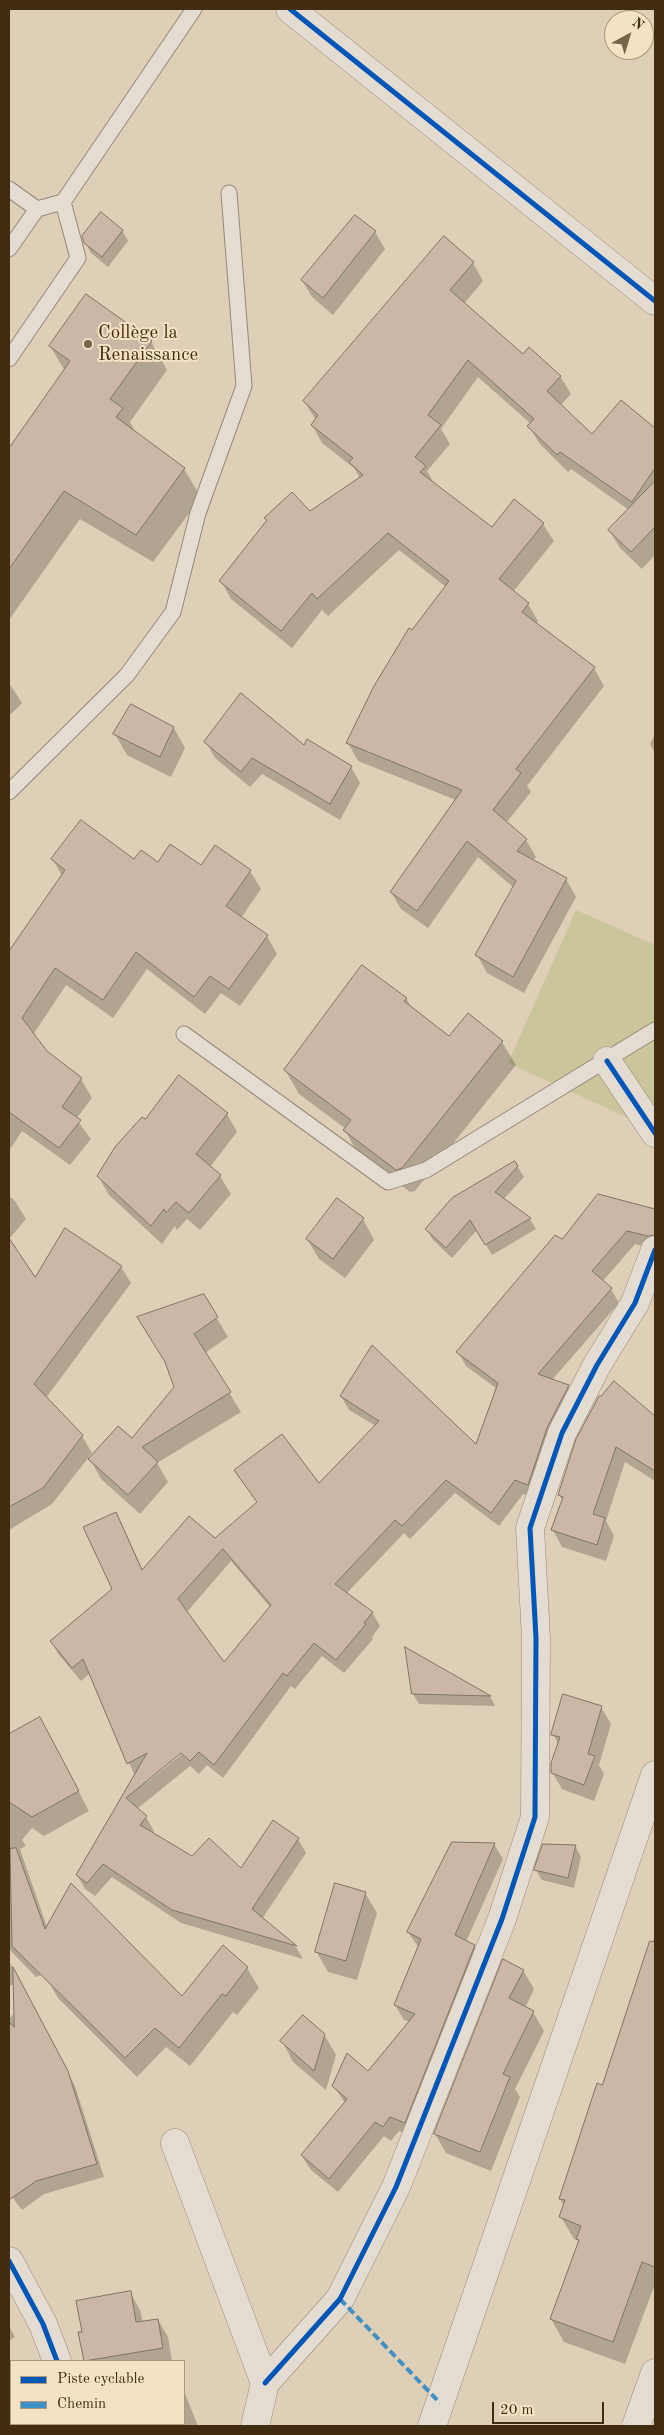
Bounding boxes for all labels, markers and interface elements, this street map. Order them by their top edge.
north arrow [604,10,654,60]
text: N [629,15,646,33]
place label: Collège la Renaissance [98,322,198,366]
marker: Collège la Renaissance [82,338,94,350]
legend [10,2360,185,2425]
text: Piste cyclable [57,2372,145,2387]
scale bar [494,2392,606,2424]
text: Chemin [57,2397,106,2412]
text: 20 m [500,2403,534,2418]

